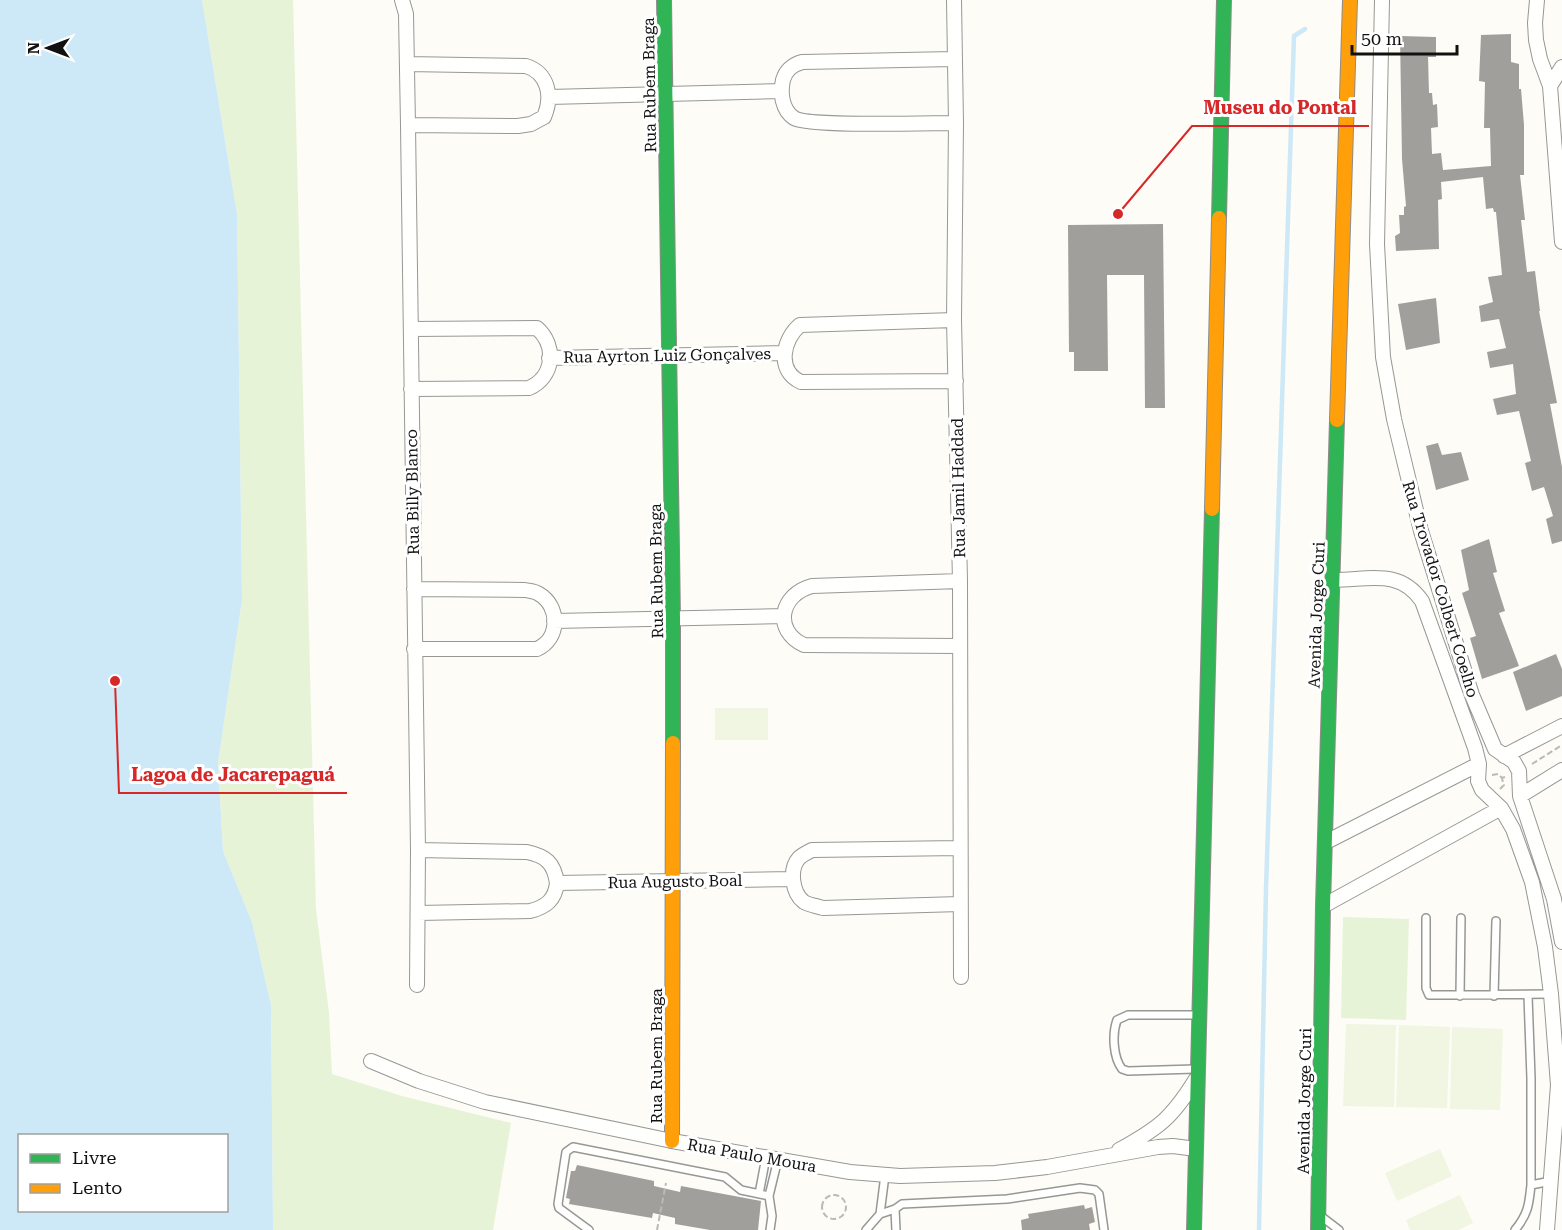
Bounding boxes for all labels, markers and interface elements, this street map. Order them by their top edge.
street label: Rua Rubem Braga [639,17,660,153]
north arrow [18,18,78,78]
scale bar [1352,18,1457,56]
text: 50 m [1361,28,1402,49]
text: N [24,42,43,54]
callout: Museu do Pontal [1192,90,1369,126]
text: Museu do Pontal [1203,97,1357,118]
street label: Rua Ayrton Luiz Gonçalves [563,344,771,367]
street label: Rua Jamil Haddad [948,418,969,558]
street label: Rua Billy Blanco [402,429,423,555]
street label: Rua Trovador Colbert Coelho [1398,479,1483,700]
street label: Rua Rubem Braga [646,503,667,639]
street label: Avenida Jorge Curi [1304,541,1329,689]
callout: Lagoa de Jacarepaguá [119,757,347,793]
text: Lagoa de Jacarepaguá [131,764,335,785]
street label: Rua Augusto Boal [607,871,743,892]
street label: Rua Rubem Braga [647,988,666,1124]
street label: Avenida Jorge Curi [1294,1028,1315,1174]
legend [18,1134,228,1212]
street label: Rua Paulo Moura [686,1135,818,1176]
text: Livre [72,1147,117,1168]
text: Lento [72,1177,122,1198]

